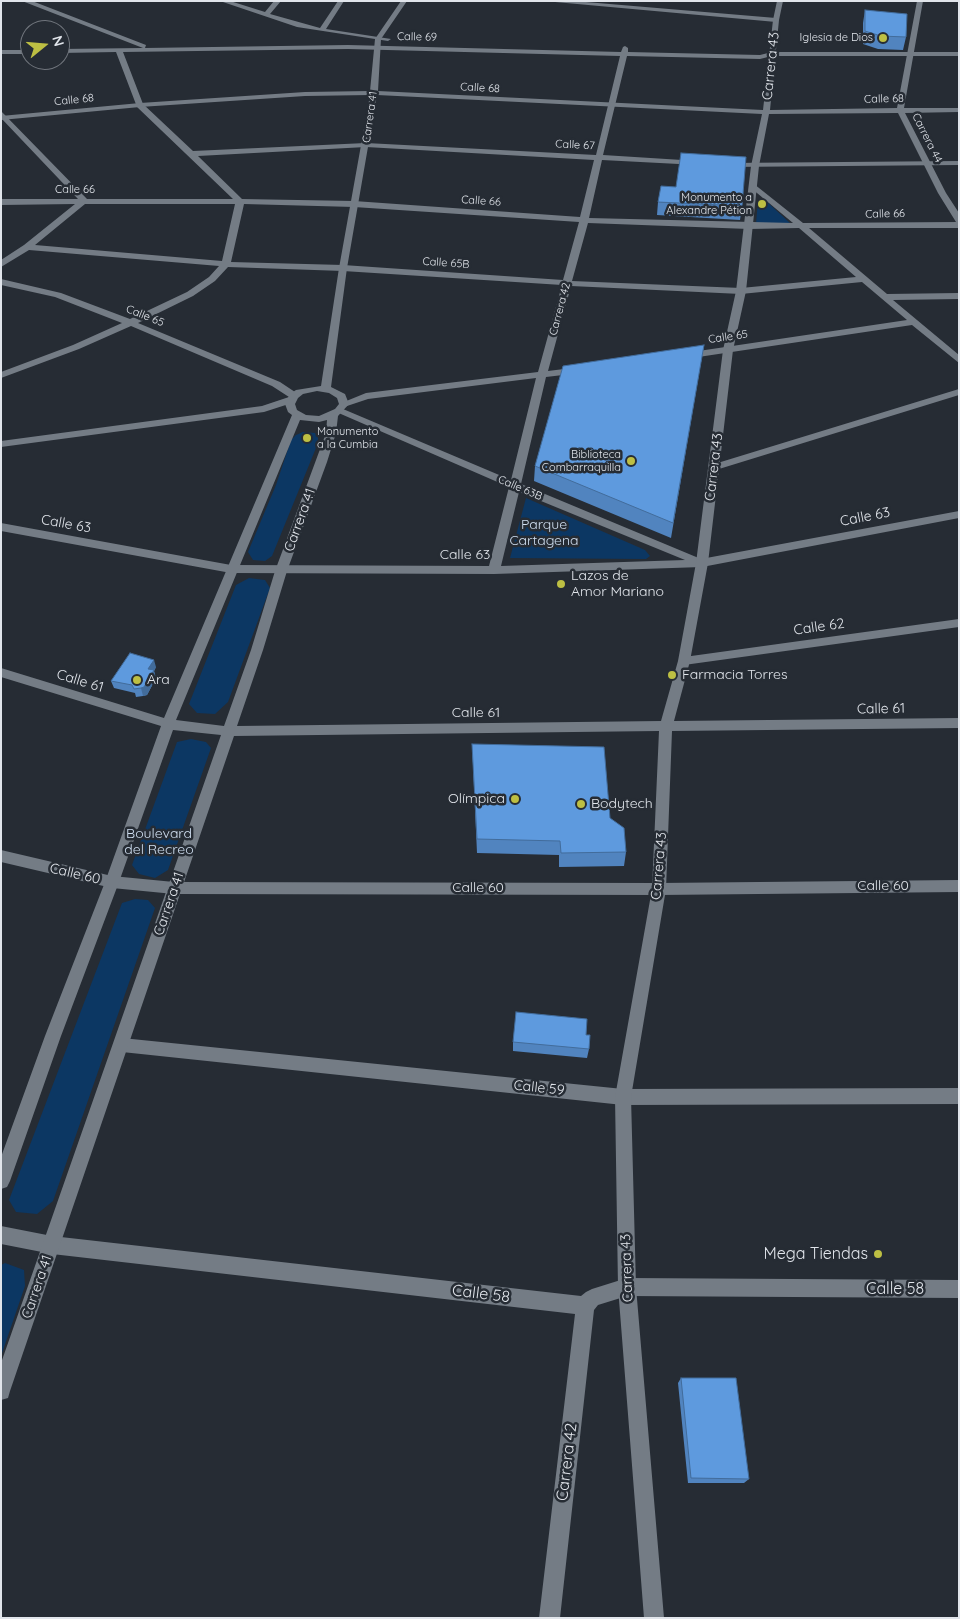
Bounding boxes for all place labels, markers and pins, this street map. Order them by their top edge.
place label: Iglesia de Dios [800,31,873,45]
marker: Iglesia de Dios [877,32,889,44]
place label: Monumento a Alexandre Pétion [666,191,752,217]
marker: Monumento a Alexandre Pétion [756,198,768,210]
place label: Monumento a la Cumbia [317,425,378,451]
marker: Monumento a la Cumbia [301,432,313,444]
place label: Biblioteca Combarraquilla [542,448,621,474]
marker: Biblioteca Combarraquilla [625,455,637,467]
place label: Lazos de Amor Mariano [571,568,664,600]
marker: Lazos de Amor Mariano [555,578,567,590]
place label: Farmacia Torres [682,667,788,683]
marker: Farmacia Torres [666,669,678,681]
place label: Ara [147,672,170,688]
marker: Ara [131,674,143,686]
place label: Olímpica [448,791,505,807]
marker: Olímpica [509,793,521,805]
place label: Bodytech [591,796,653,812]
marker: Bodytech [575,798,587,810]
place label: Mega Tiendas [764,1244,868,1264]
marker: Mega Tiendas [872,1248,884,1260]

